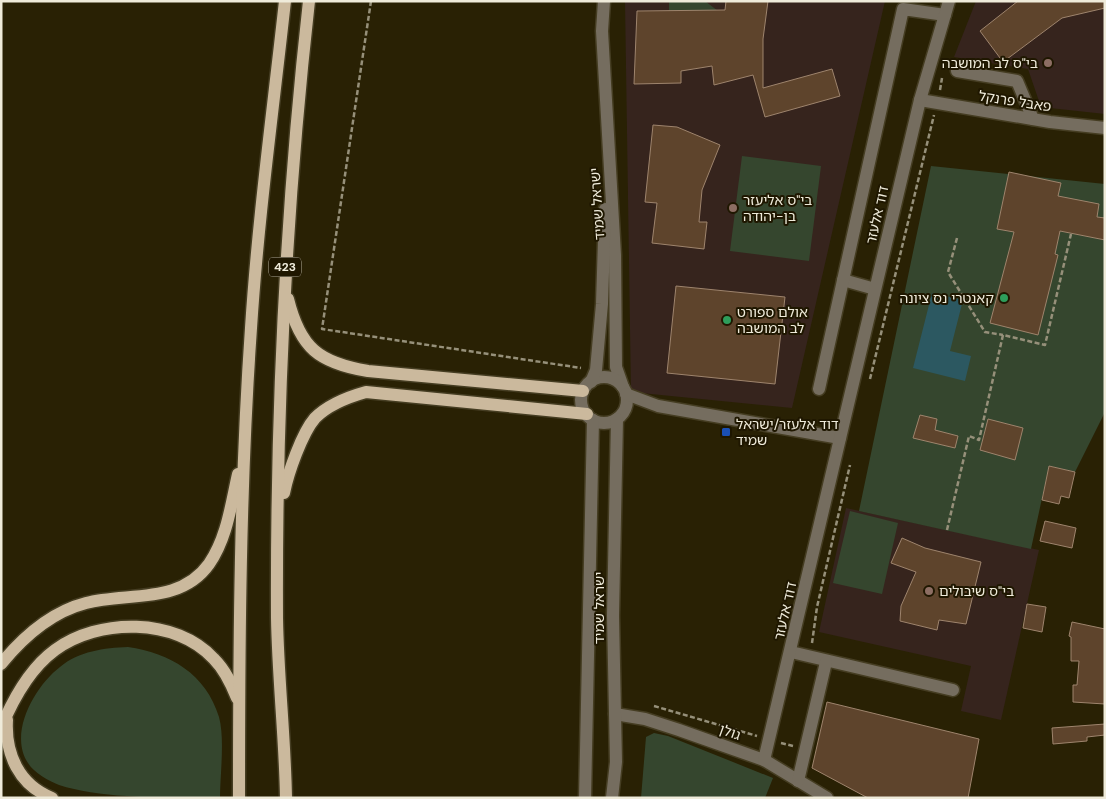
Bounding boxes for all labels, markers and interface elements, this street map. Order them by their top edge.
place label: בי"ס לב המושבה [942,54,1038,72]
marker: בי"ס לב המושבה [1042,57,1054,69]
street label: פאבל פרנקל [977,86,1053,116]
street label: ישראל שמיד [585,167,609,241]
street label: דוד אלעזר [862,184,893,246]
place label: בי"ס אליעזר בן-יהודה [743,191,812,225]
marker: בי"ס אליעזר בן-יהודה [727,202,739,214]
road number: 423 [269,258,301,276]
place label: קאנטרי נס ציונה [899,289,994,307]
marker: קאנטרי נס ציונה [998,292,1010,304]
place label: אולם ספורט לב המושבה [737,303,808,337]
marker: אולם ספורט לב המושבה [721,314,733,326]
place label: דוד אלעזר/ישראל שמיד [736,415,839,449]
marker: דוד אלעזר/ישראל שמיד [720,426,732,438]
street label: ישראל שמיד [590,572,608,644]
street label: דוד אלעזר [770,580,801,642]
place label: בי"ס שיבולים [939,582,1014,600]
marker: בי"ס שיבולים [923,585,935,597]
street label: גולן [717,720,743,744]

